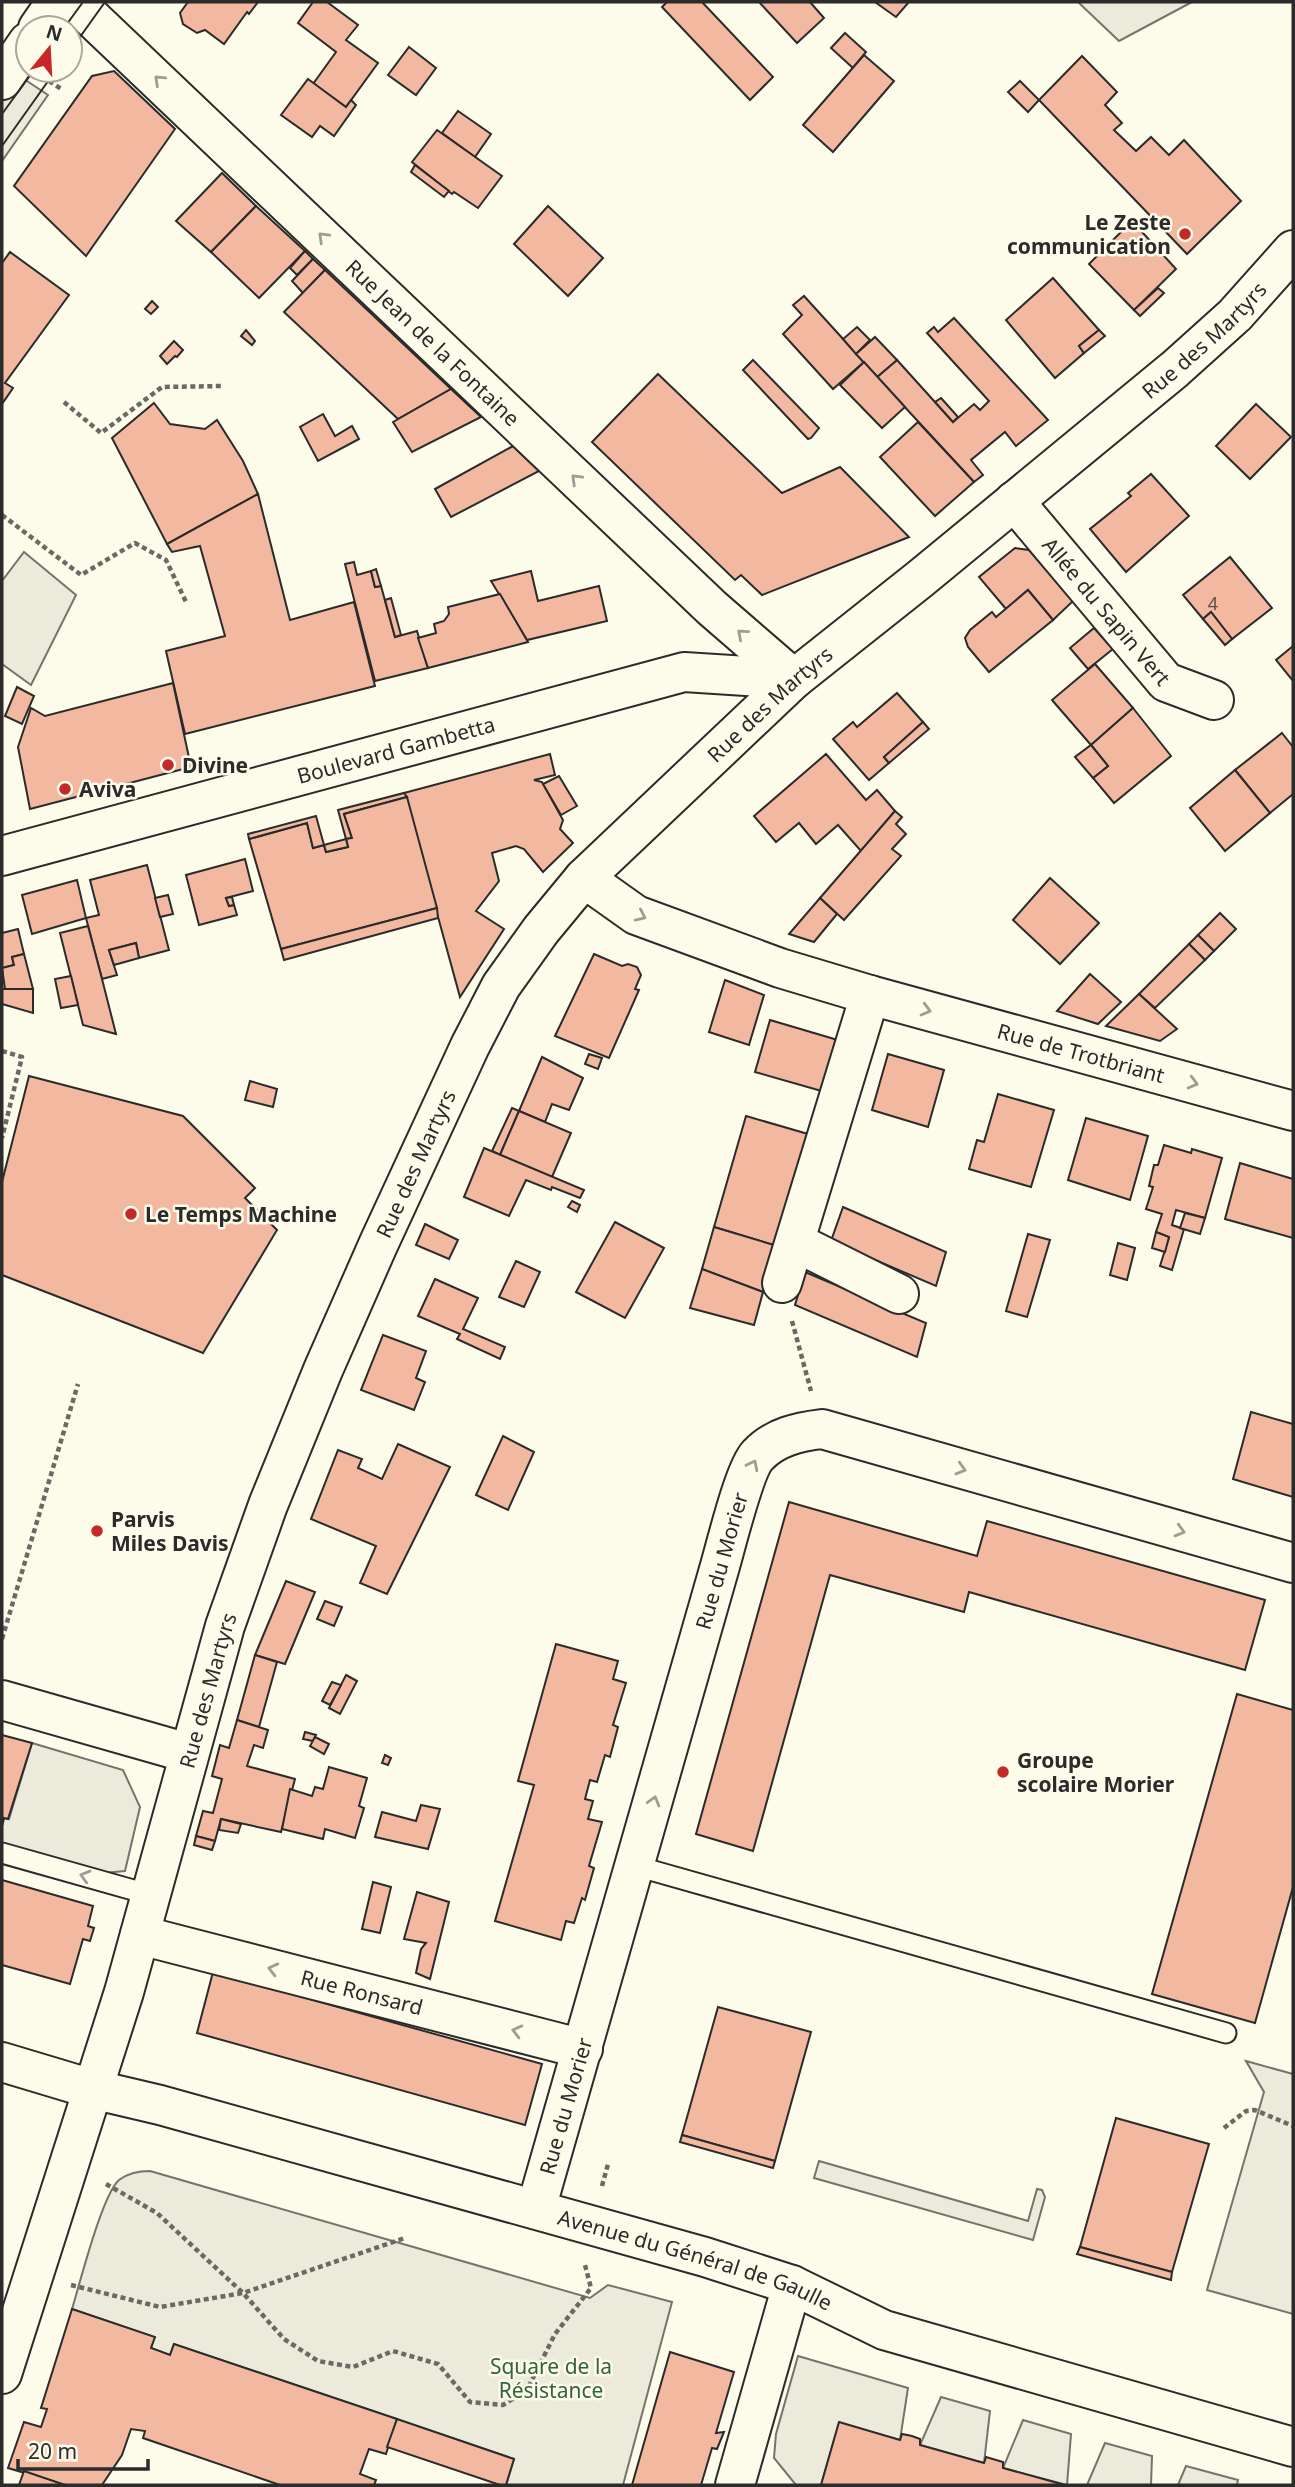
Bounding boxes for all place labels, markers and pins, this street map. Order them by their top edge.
place label: Le Zeste communication [1007,208,1171,260]
marker: Le Zeste communication [1177,226,1193,242]
place label: Divine [182,751,248,779]
marker: Divine [160,757,176,773]
place label: Aviva [79,775,136,803]
marker: Aviva [57,781,73,797]
place label: Le Temps Machine [145,1200,337,1228]
marker: Le Temps Machine [123,1206,139,1222]
place label: Parvis Miles Davis [111,1505,229,1557]
marker: Parvis Miles Davis [89,1523,105,1539]
place label: Groupe scolaire Morier [1017,1746,1175,1798]
marker: Groupe scolaire Morier [995,1764,1011,1780]

